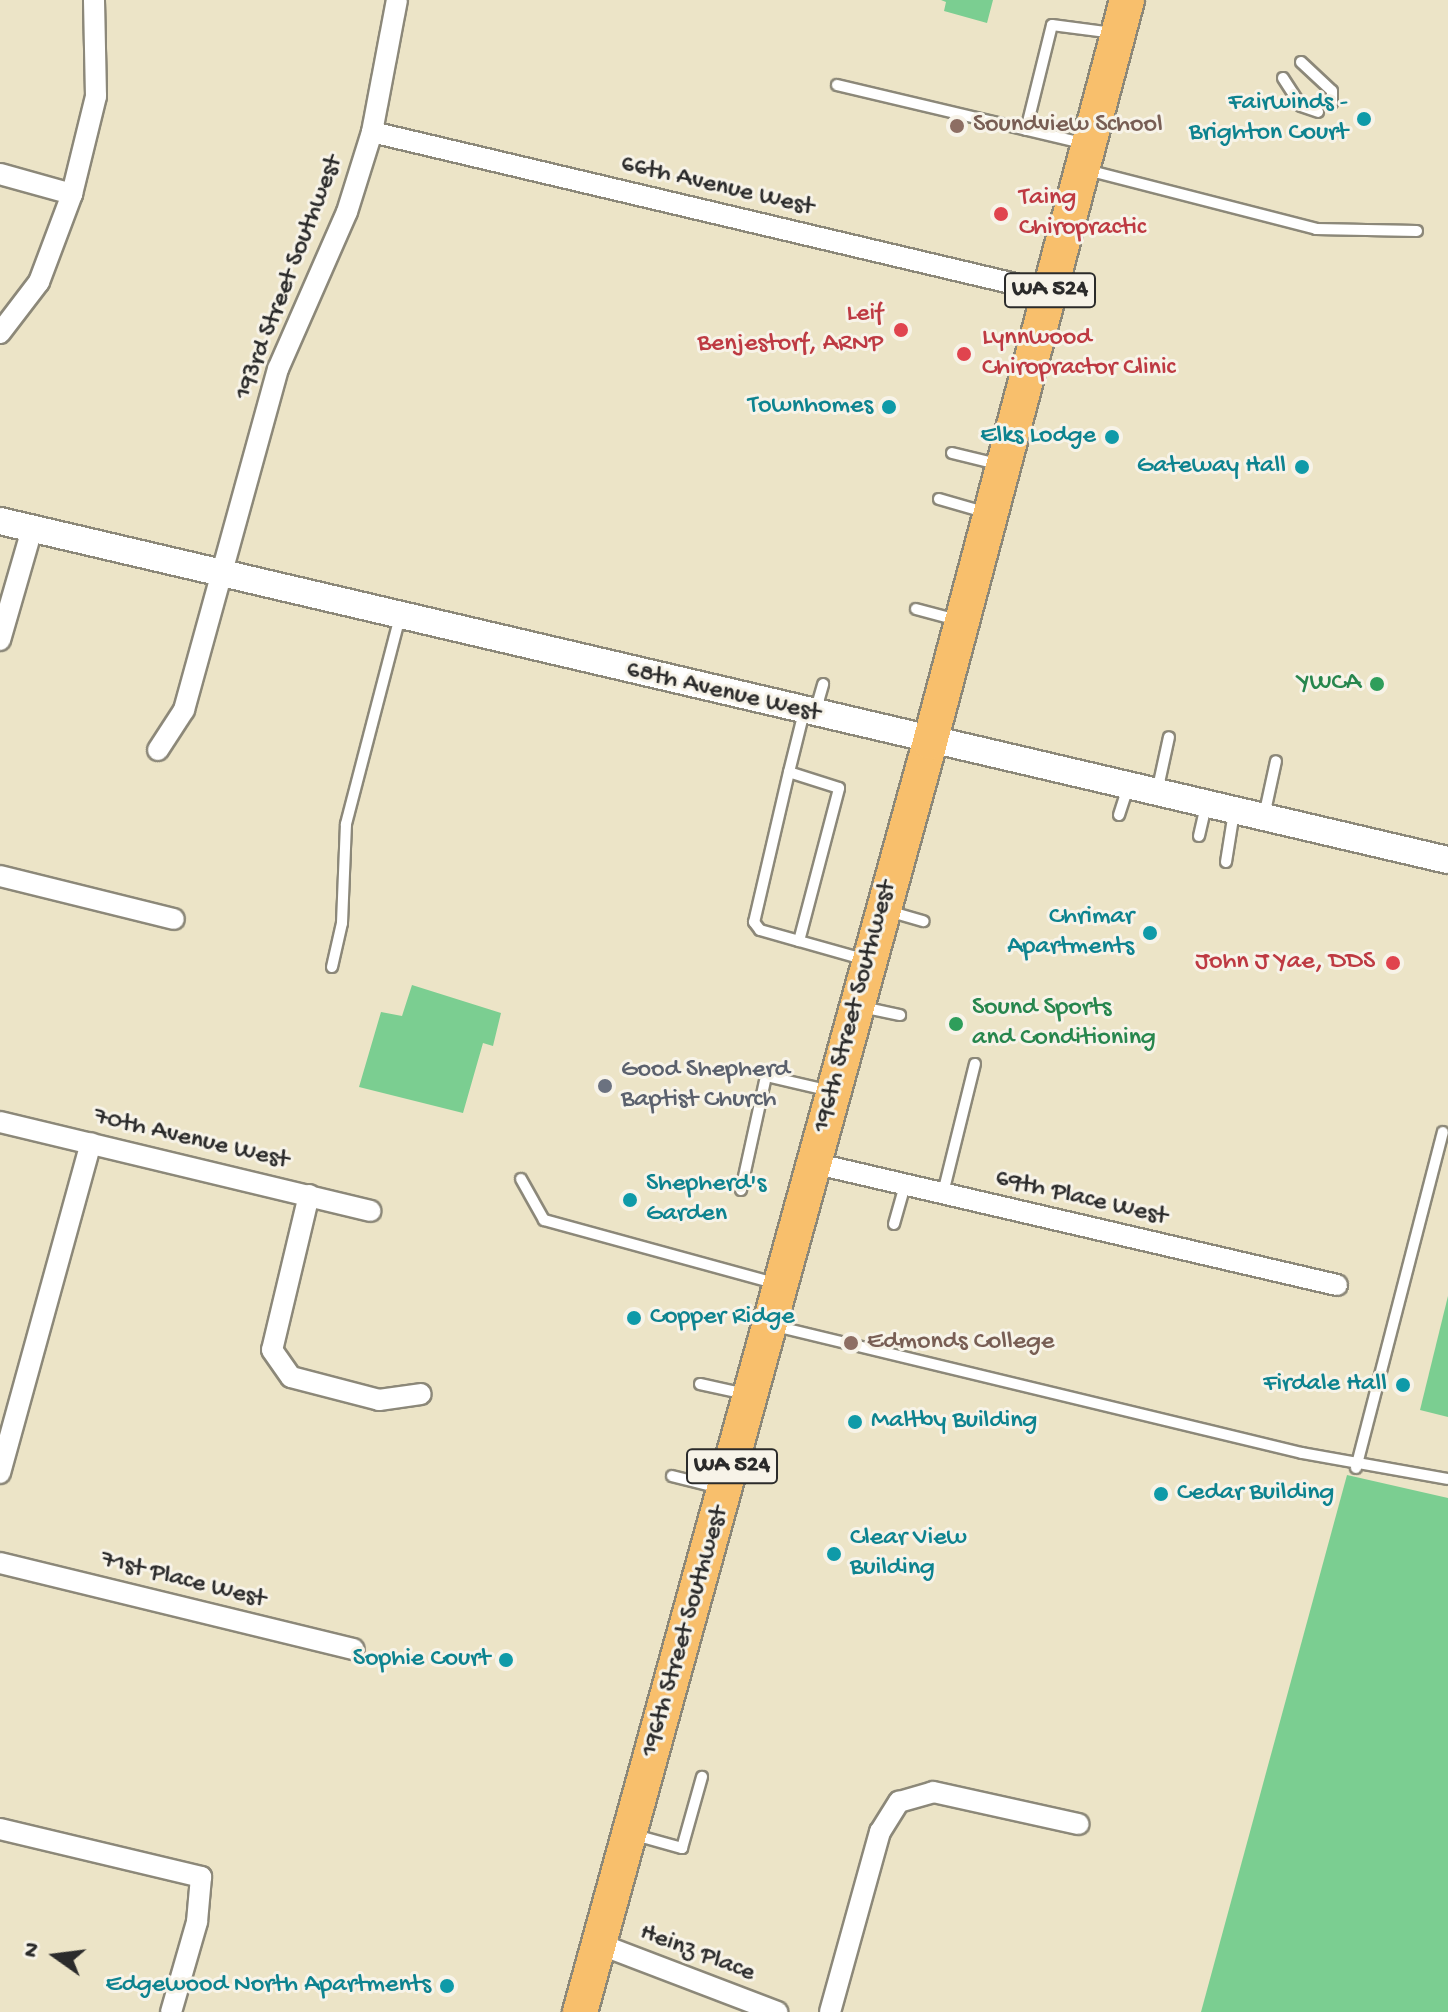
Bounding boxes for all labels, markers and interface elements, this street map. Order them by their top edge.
place label: Fairwinds - Brighton Court [1189,88,1348,150]
place label: Soundview School [973,110,1163,142]
marker: Fairwinds - Brighton Court [1355,110,1373,128]
marker: Soundview School [948,117,966,135]
street label: 66th Avenue West [617,150,817,224]
street label: 193rd Street Southwest [229,151,351,405]
place label: Taing Chiropractic [1019,183,1146,244]
marker: Taing Chiropractic [990,203,1012,225]
road number: WA 524 [1004,270,1096,310]
place label: Leif Benjestorf, ARNP [698,299,883,360]
marker: Leif Benjestorf, ARNP [890,319,912,341]
place label: Lynnwood Chiropractor Clinic [982,323,1175,384]
marker: Lynnwood Chiropractor Clinic [953,343,975,365]
place label: Townhomes [748,391,873,423]
marker: Townhomes [880,398,898,416]
place label: Elks Lodge [980,421,1096,453]
marker: Elks Lodge [1103,428,1121,446]
place label: Gateway Hall [1137,451,1286,483]
marker: Gateway Hall [1293,458,1311,476]
street label: 68th Avenue West [623,656,823,730]
place label: YWCA [1297,668,1361,700]
marker: YWCA [1368,675,1386,693]
street label: 196th Street Southwest [807,878,905,1136]
place label: Chrimar Apartments [1007,902,1134,964]
marker: Chrimar Apartments [1141,924,1159,942]
place label: John J Yae, DDS [1195,947,1375,979]
marker: John J Yae, DDS [1382,952,1404,974]
place label: Sound Sports and Conditioning [972,993,1156,1054]
marker: Sound Sports and Conditioning [947,1015,965,1033]
place label: Good Shepherd Baptist Church [621,1055,790,1116]
marker: Good Shepherd Baptist Church [596,1077,614,1095]
street label: 70th Avenue West [91,1102,291,1178]
street label: 69th Place West [992,1164,1170,1234]
place label: Shepherd's Garden [646,1169,766,1230]
marker: Shepherd's Garden [621,1191,639,1209]
place label: Copper Ridge [650,1302,795,1334]
marker: Copper Ridge [625,1309,643,1327]
place label: Edmonds College [867,1327,1054,1359]
marker: Edmonds College [842,1334,860,1352]
place label: Firdale Hall [1263,1369,1387,1401]
marker: Firdale Hall [1394,1376,1412,1394]
place label: Maltby Building [871,1406,1037,1438]
marker: Maltby Building [846,1413,864,1431]
road number: WA 524 [686,1446,778,1486]
place label: Cedar Building [1177,1478,1334,1510]
marker: Cedar Building [1152,1485,1170,1503]
street label: 196th Street Southwest [635,1503,737,1761]
place label: Clear View Building [850,1523,967,1584]
street label: 71st Place West [97,1545,269,1617]
marker: Clear View Building [825,1545,843,1563]
place label: Sophie Court [353,1644,490,1676]
marker: Sophie Court [497,1651,515,1669]
north arrow [16,1916,96,1996]
street label: Heinz Place [635,1918,759,1990]
text: N [18,1940,47,1960]
place label: Edgewood North Apartments [106,1970,431,2002]
marker: Edgewood North Apartments [438,1977,456,1995]

